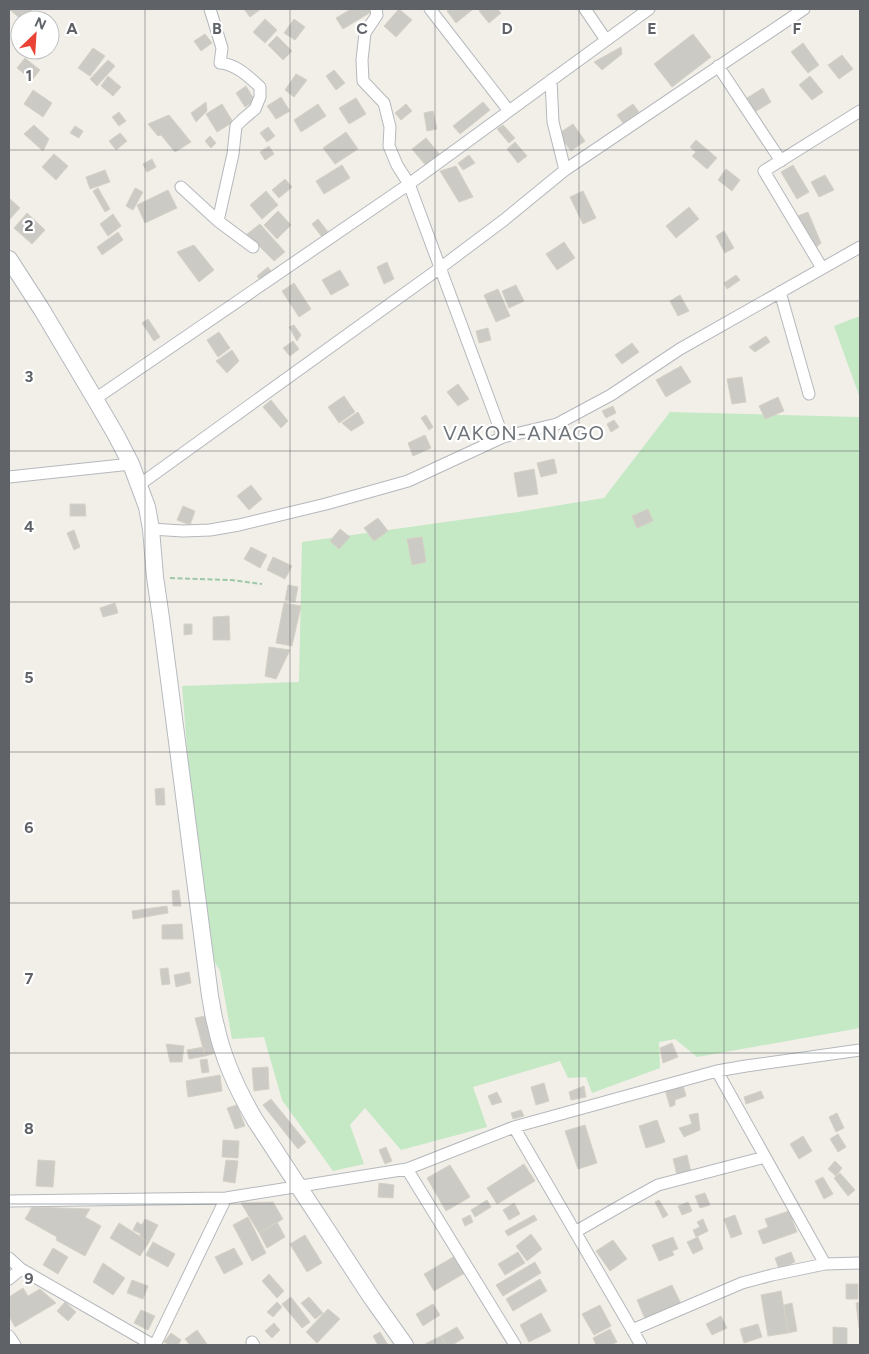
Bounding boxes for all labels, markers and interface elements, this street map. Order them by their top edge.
north arrow [10,10,60,60]
text: N [32,14,49,34]
text: A [66,19,78,38]
text: B [212,19,222,38]
text: C [356,19,368,38]
text: D [501,19,513,38]
text: E [647,19,657,38]
text: F [793,19,802,38]
text: 1 [26,66,32,85]
text: 2 [24,216,34,235]
text: 3 [25,367,34,386]
district label: VAKON-ANAGO [443,421,605,445]
text: 4 [24,517,34,536]
text: 5 [24,668,34,687]
text: 6 [24,818,34,837]
text: 7 [25,969,34,988]
text: 8 [24,1119,34,1138]
text: 9 [24,1269,34,1288]

